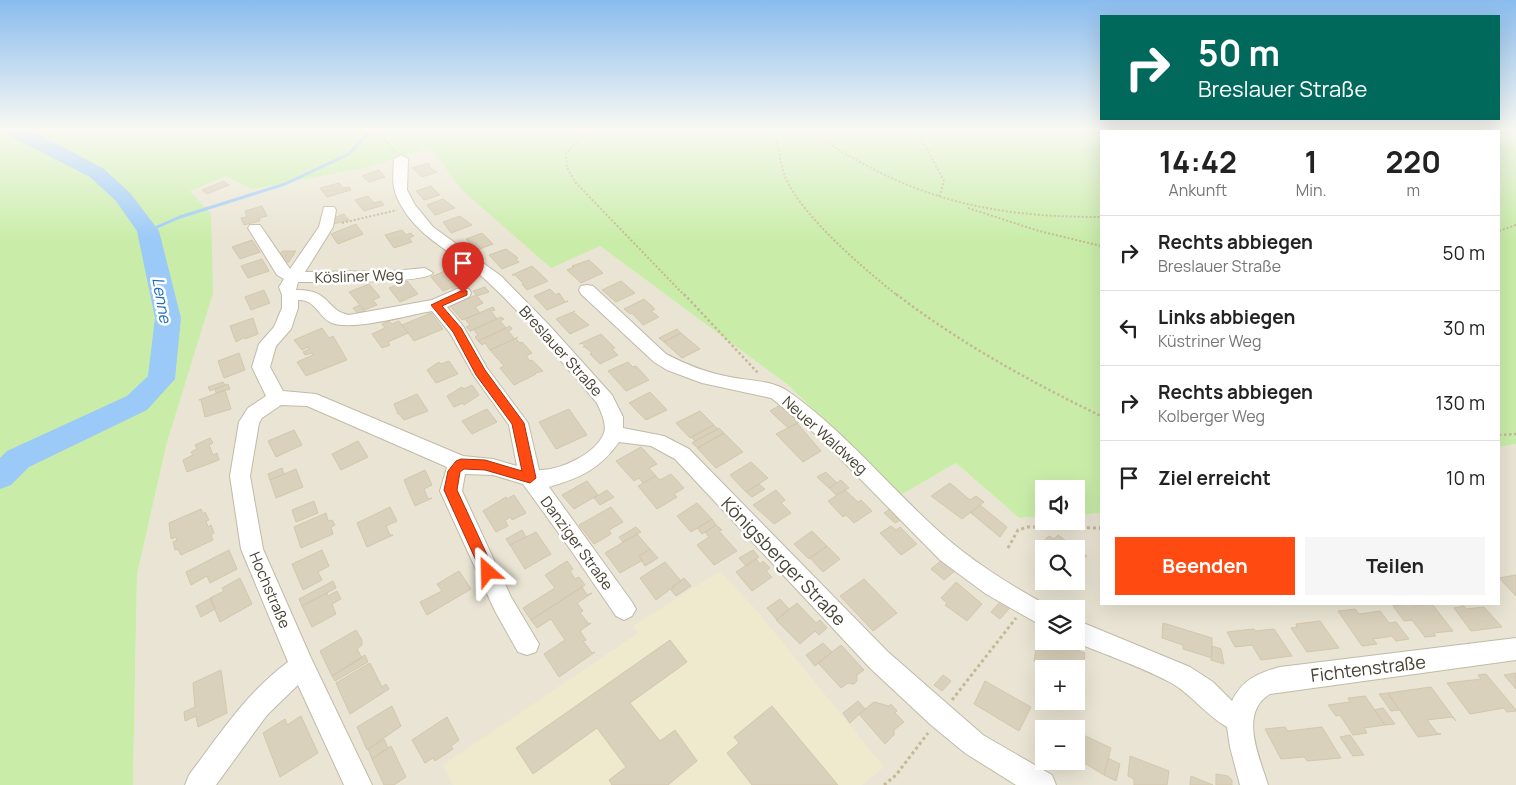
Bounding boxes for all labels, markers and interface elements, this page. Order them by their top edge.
text: 50 m [1198,29,1280,77]
icon: right [1115,35,1180,100]
text: Breslauer Straße [1198,74,1367,104]
text: 14:42 [1159,141,1237,182]
text: 1 [1305,141,1318,182]
text: 220 [1386,141,1441,182]
text: Ankunft [1169,179,1227,201]
text: Min. [1296,179,1327,201]
text: m [1406,179,1420,201]
text: Rechts abbiegen [1158,229,1313,255]
icon: right [1115,239,1143,267]
text: 50 m [1443,240,1485,266]
pin [442,242,484,293]
icon: arrive [449,249,477,277]
text: Breslauer Straße [1158,255,1281,277]
street label: Kösliner Weg [314,264,404,288]
water label: Lenne [147,276,177,326]
street label: Breslauer Straße [515,301,608,401]
text: Links abbiegen [1158,304,1295,330]
icon: left [1115,314,1143,342]
text: 30 m [1443,315,1485,341]
text: Küstriner Weg [1158,330,1261,352]
text: Rechts abbiegen [1158,379,1313,405]
icon: right [1115,389,1143,417]
text: 130 m [1436,390,1485,416]
street label: Neuer Waldweg [778,391,872,479]
text: Kolberger Weg [1158,405,1265,427]
icon: arrive [1115,464,1143,492]
text: Ziel erreicht [1158,465,1271,491]
text: 10 m [1446,465,1485,491]
map controls [1035,480,1085,770]
button: sound [1035,480,1085,530]
street label: Danziger Straße [536,492,618,594]
street label: Königsberger Straße [716,492,852,630]
button: Beenden [1115,537,1295,595]
button: Teilen [1305,537,1485,595]
button: search [1035,540,1085,590]
position arrow [461,545,513,597]
street label: Hochstraße [244,548,296,632]
button: layers [1035,600,1085,650]
street label: Fichtenstraße [1309,649,1427,687]
button: + [1035,660,1085,710]
button: − [1035,720,1085,770]

